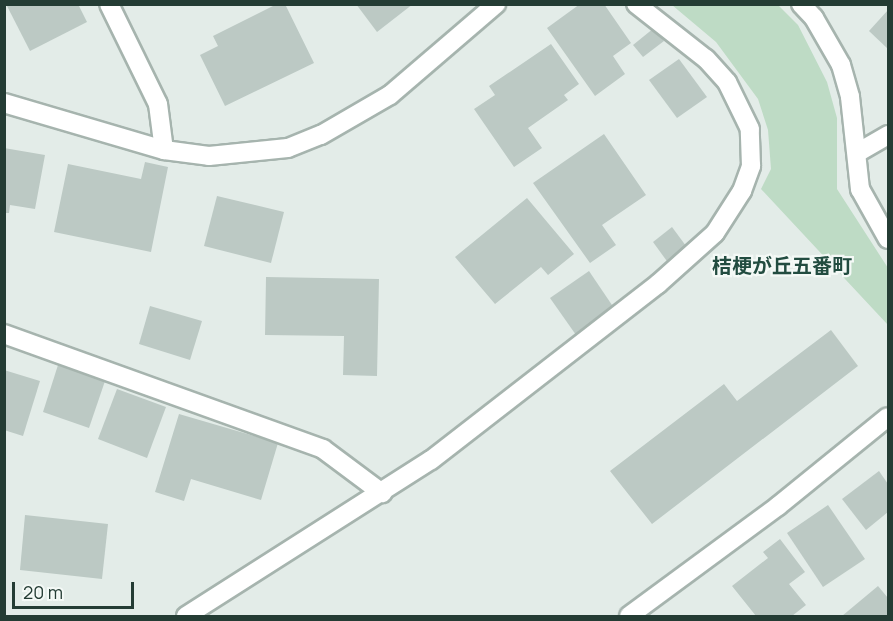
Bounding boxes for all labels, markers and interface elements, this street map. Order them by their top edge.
district label: 桔梗が丘五番町 [712,253,852,277]
scale bar [15,570,136,608]
text: 20 m [23,580,63,604]

